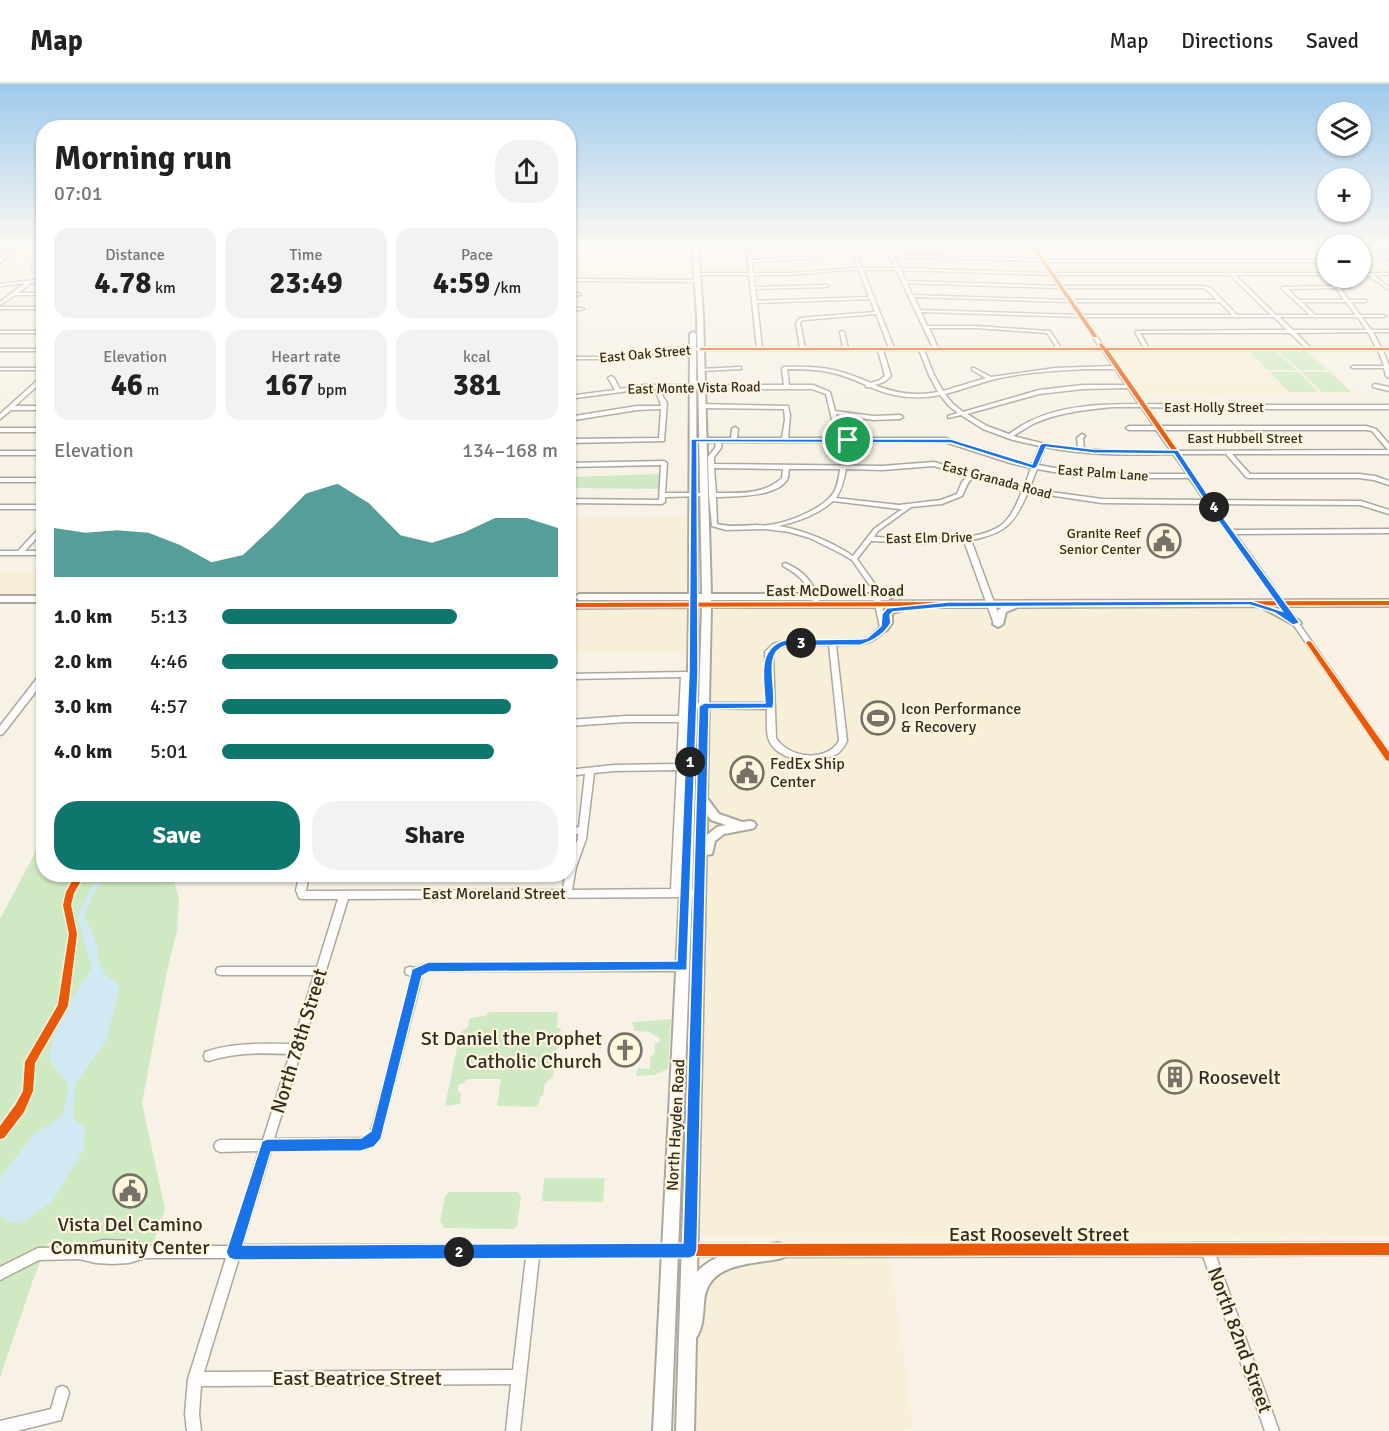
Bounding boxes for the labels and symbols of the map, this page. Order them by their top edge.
street label: East Oak Street [599,342,692,366]
street label: East Monte Vista Road [627,378,761,398]
street label: East Holly Street [1164,399,1264,416]
pin [822,414,873,465]
street label: East Hubbell Street [1187,430,1303,447]
street label: East Granada Road [941,457,1053,503]
street label: East Palm Lane [1057,461,1149,485]
pin: 4 [1199,492,1229,522]
public building icon: Granite Reef Senior Center [1146,523,1182,559]
place label: Granite Reef Senior Center [1059,525,1142,558]
street label: East Elm Drive [886,529,972,547]
street label: East McDowell Road [766,581,904,601]
pin: 3 [786,628,816,658]
place label: Icon Performance & Recovery [901,699,1021,737]
sports icon: Icon Performance & Recovery [860,700,896,736]
pin: 1 [675,747,705,777]
place label: FedEx Ship Center [770,754,845,792]
public building icon: FedEx Ship Center [729,755,765,791]
street label: East Moreland Street [422,884,566,904]
street label: North 78th Street [265,966,333,1116]
place label: St Daniel the Prophet Catholic Church [421,1026,602,1074]
church icon: St Daniel the Prophet Catholic Church [607,1032,643,1068]
street label: North Hayden Road [663,1058,689,1192]
building icon: Roosevelt [1157,1059,1193,1095]
place label: Roosevelt [1198,1065,1280,1090]
public building icon: Vista Del Camino Community Center [112,1173,148,1209]
place label: Vista Del Camino Community Center [50,1212,210,1260]
street label: East Roosevelt Street [949,1222,1129,1247]
pin: 2 [444,1237,474,1267]
street label: North 82nd Street [1202,1264,1278,1416]
street label: East Beatrice Street [272,1366,442,1391]

